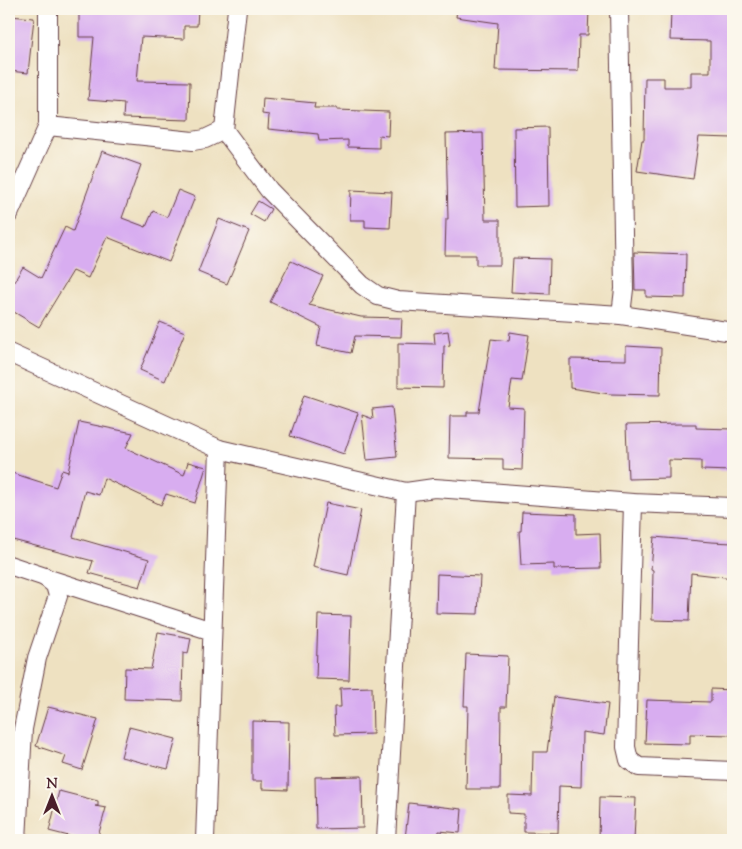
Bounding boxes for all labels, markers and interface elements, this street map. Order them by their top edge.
north arrow [28,772,78,822]
text: N [46,775,58,795]

